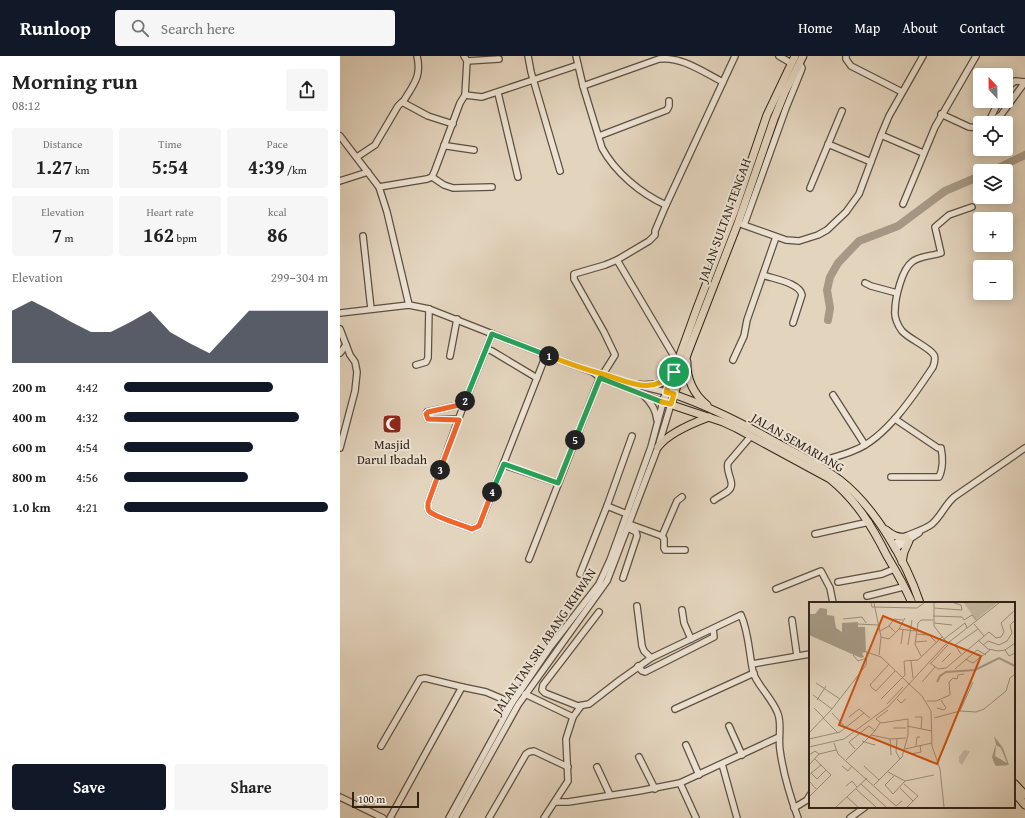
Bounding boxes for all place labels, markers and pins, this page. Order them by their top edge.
pin: 1 [539,346,559,366]
pin [657,355,691,389]
pin: 2 [455,391,475,411]
mosque icon: Masjid Darul Ibadah [381,413,403,435]
pin: 5 [565,430,585,450]
place label: Masjid Darul Ibadah [357,435,428,469]
pin: 3 [430,460,450,480]
pin: 4 [482,482,502,502]

